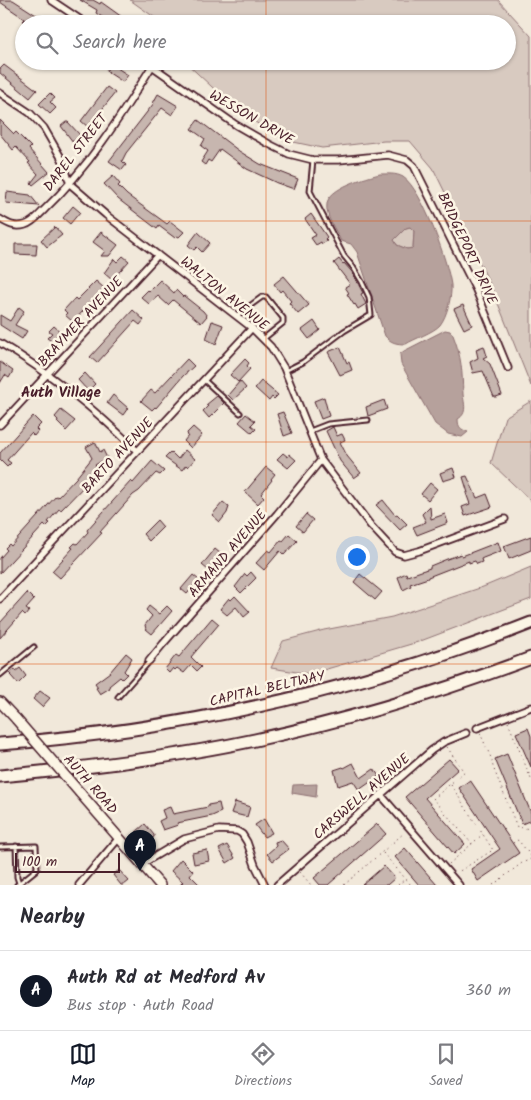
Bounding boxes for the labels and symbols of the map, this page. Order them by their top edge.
street label: WESSON DRIVE [205,85,299,152]
street label: DAREL STREET [38,108,114,196]
street label: BRIDGEPORT DRIVE [431,189,503,309]
street label: WALTON AVENUE [175,251,274,337]
street label: BRAYMER AVENUE [33,271,129,372]
district label: Auth Village [21,381,102,405]
street label: BARTO AVENUE [76,412,160,499]
street label: ARMAND AVENUE [183,504,273,603]
your location [344,544,370,570]
street label: CAPITAL BELTWAY [207,665,328,713]
street label: CARSWELL AVENUE [308,748,416,845]
street label: AUTH ROAD [58,750,123,820]
pin: A [124,830,156,871]
scale bar [15,850,120,873]

